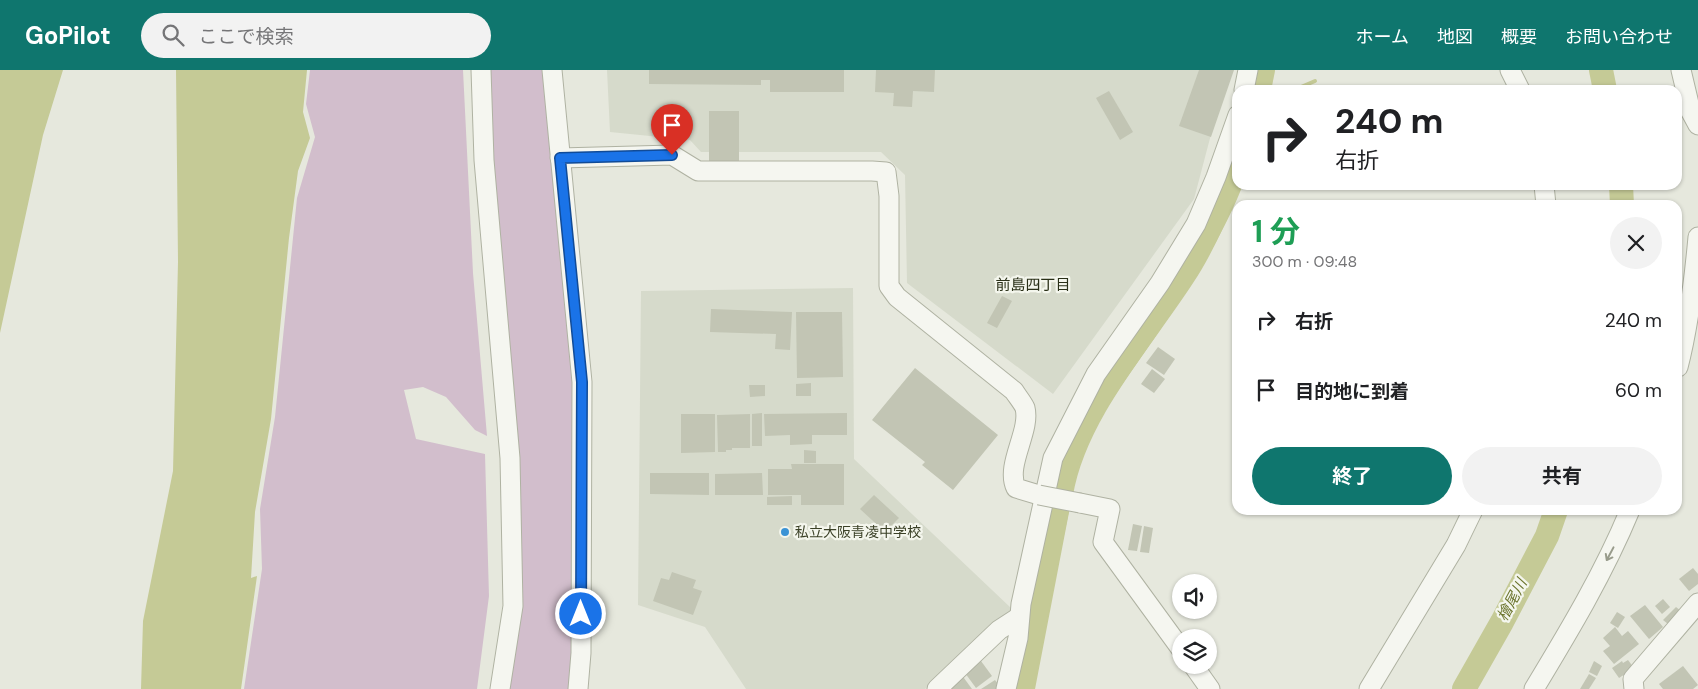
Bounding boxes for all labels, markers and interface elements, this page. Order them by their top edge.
search box [141,13,491,58]
text: GoPilot [25,20,111,51]
icon: search [159,21,187,49]
text: ここで検索 [199,24,294,49]
text: ホーム [1356,25,1409,49]
text: 地図 [1437,25,1473,49]
text: 概要 [1501,25,1537,49]
text: お問い合わせ [1565,25,1673,49]
text: 240 m [1335,98,1444,144]
pin [651,104,693,155]
icon: right [1252,105,1317,170]
icon: arrive [658,111,686,139]
text: 右折 [1335,146,1379,175]
text: 1 分 [1252,212,1300,251]
button: close [1610,217,1662,269]
text: 300 m · 09:48 [1252,251,1357,272]
district label: 前島四丁目 [995,275,1071,295]
icon: right [1252,306,1280,334]
text: 240 m [1605,308,1662,333]
text: 右折 [1295,309,1333,334]
icon: arrive [1252,376,1280,404]
text: 60 m [1615,378,1662,403]
text: 目的地に到着 [1295,379,1409,404]
button: 終了 [1252,447,1452,505]
button: 共有 [1462,447,1662,505]
place label: 私立大阪青凌中学校 [795,523,921,541]
marker: 私立大阪青凌中学校 [779,526,791,538]
one-way arrow [1605,547,1615,562]
map controls [1172,574,1217,674]
button: sound [1172,574,1217,619]
water label: 檜尾川 [1493,574,1532,625]
position arrow [554,587,606,639]
button: layers [1172,629,1217,674]

